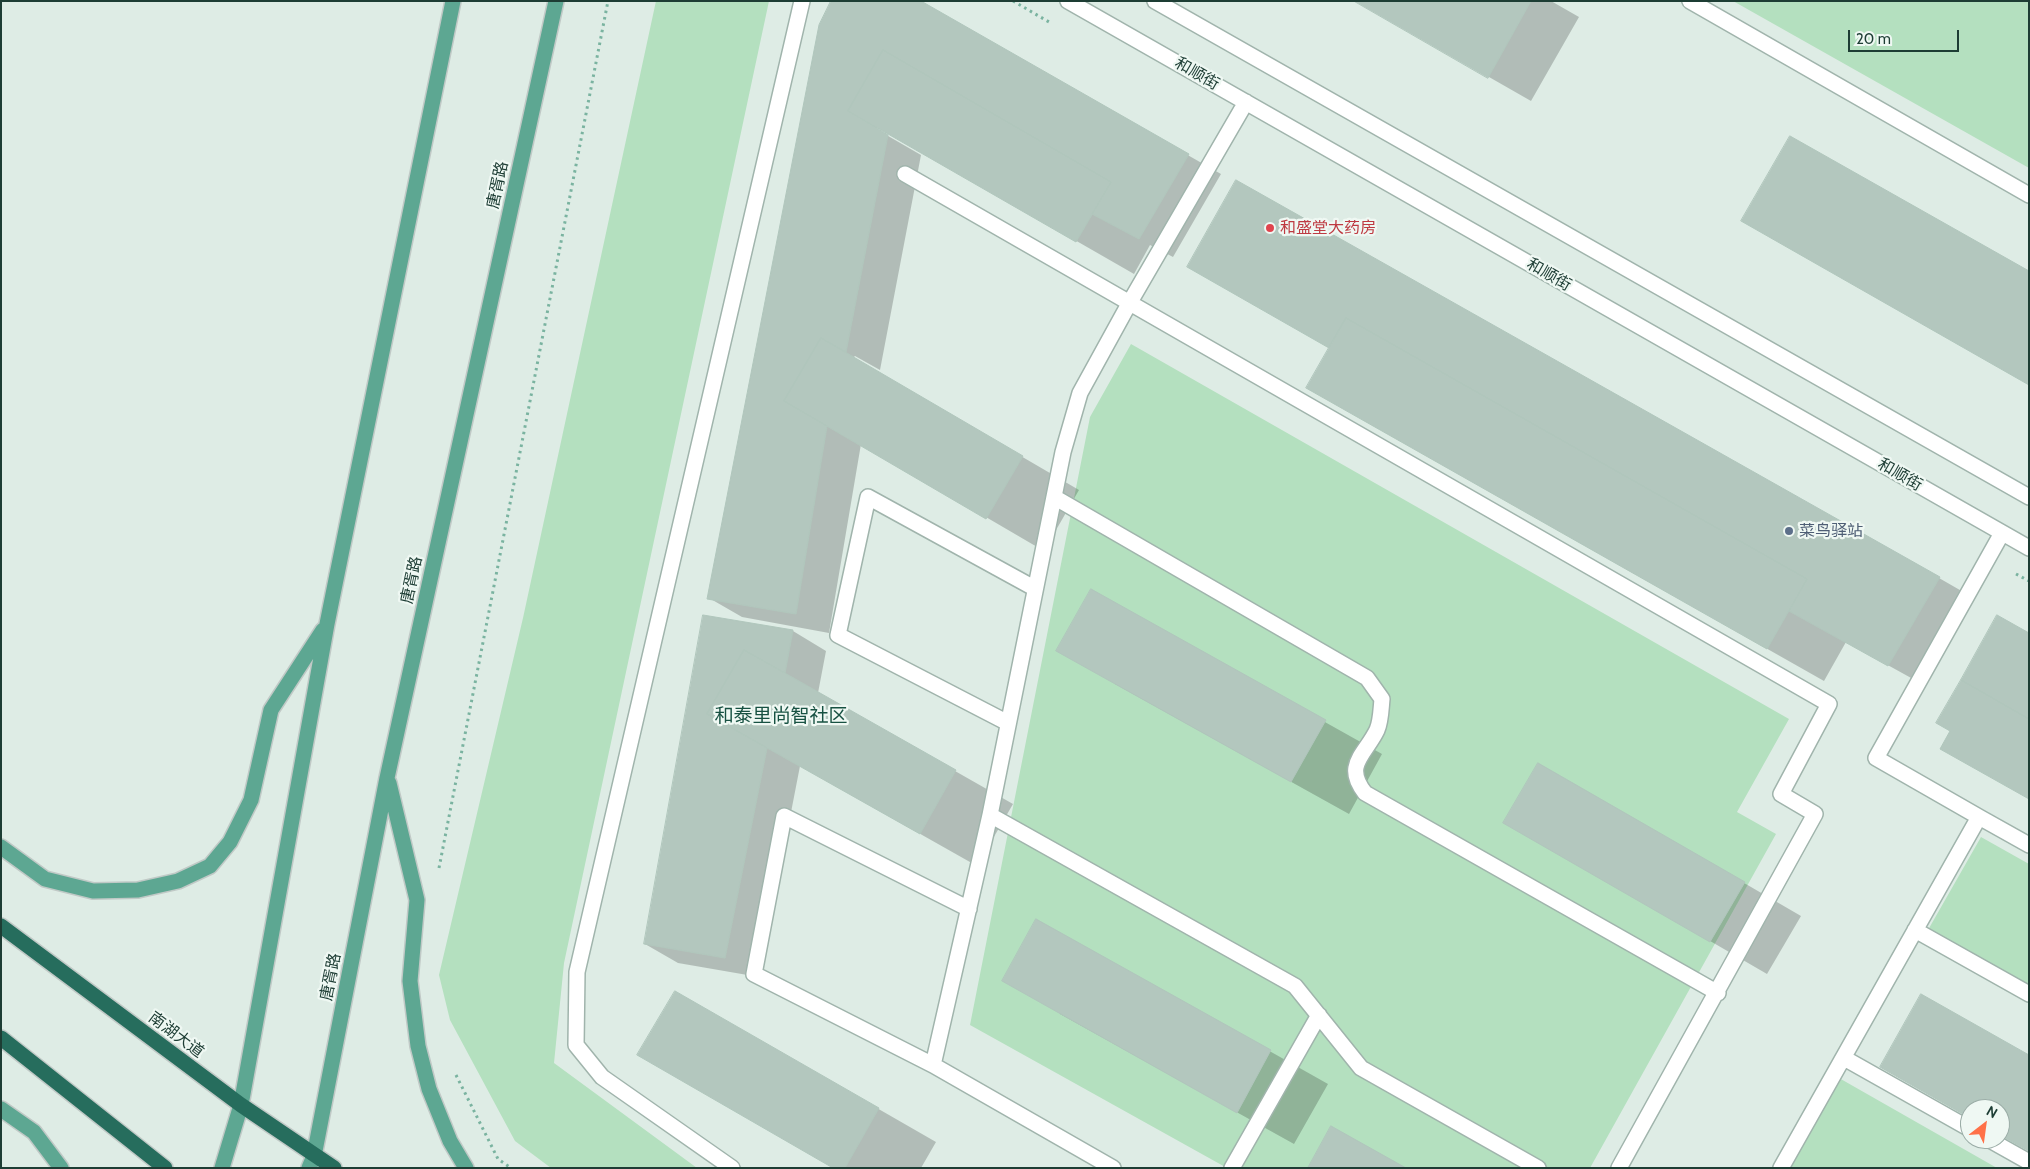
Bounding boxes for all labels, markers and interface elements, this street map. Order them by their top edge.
scale bar [1850,20,1961,52]
text: 20 m [1856,30,1891,48]
street label: 和顺街 [1171,54,1223,94]
street label: 唐胥路 [484,160,512,210]
place label: 和盛堂大药房 [1280,218,1376,238]
marker: 和盛堂大药房 [1264,222,1276,234]
street label: 和顺街 [1523,255,1575,295]
street label: 和顺街 [1874,455,1926,495]
place label: 菜鸟驿站 [1799,521,1863,541]
marker: 菜鸟驿站 [1783,525,1795,537]
street label: 唐胥路 [398,555,426,605]
district label: 和泰里尚智社区 [715,705,847,727]
street label: 唐胥路 [317,952,345,1002]
street label: 南湖大道 [145,1008,207,1062]
north arrow [1960,1099,2010,1149]
text: N [1983,1102,2001,1122]

